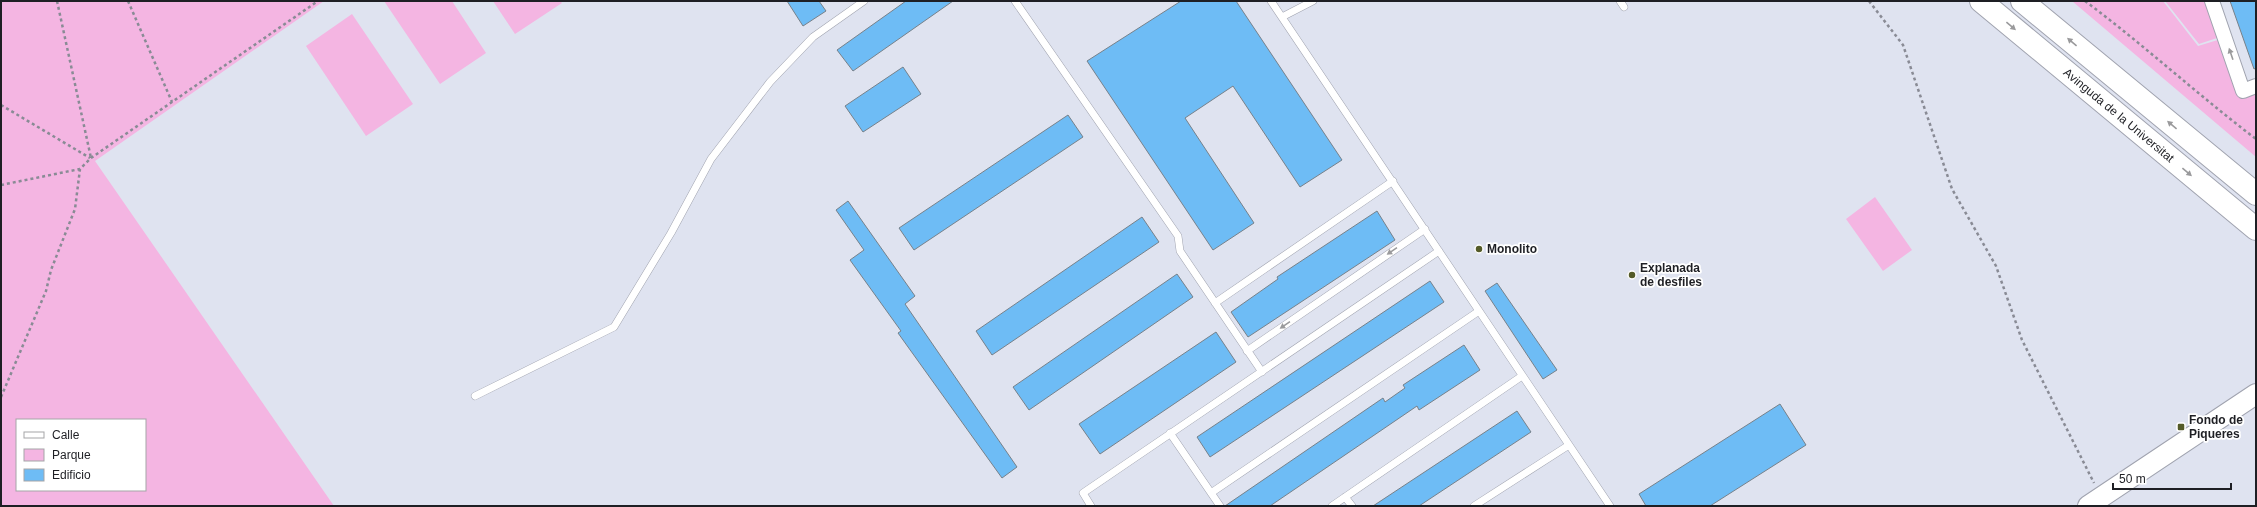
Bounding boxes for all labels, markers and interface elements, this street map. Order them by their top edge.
one-way arrow [2006,21,2016,30]
one-way arrow [2066,37,2077,46]
one-way arrow [2227,48,2233,60]
street label: Avinguda de la Universitat [2061,65,2177,166]
one-way arrow [2167,120,2177,129]
one-way arrow [2181,167,2192,176]
place label: Monolito [1487,242,1537,256]
marker: Monolito [1474,244,1484,254]
one-way arrow [1387,247,1398,255]
place label: Explanada de desfiles [1640,261,1702,289]
marker: Explanada de desfiles [1627,270,1637,280]
one-way arrow [1280,321,1290,329]
place label: Fondo de Piqueres [2189,413,2243,441]
legend [16,419,146,491]
marker: Fondo de Piqueres [2176,422,2186,432]
text: Calle [52,428,80,442]
text: Parque [52,448,91,462]
scale bar [2113,465,2231,491]
text: Edificio [52,468,91,482]
text: 50 m [2119,472,2146,486]

